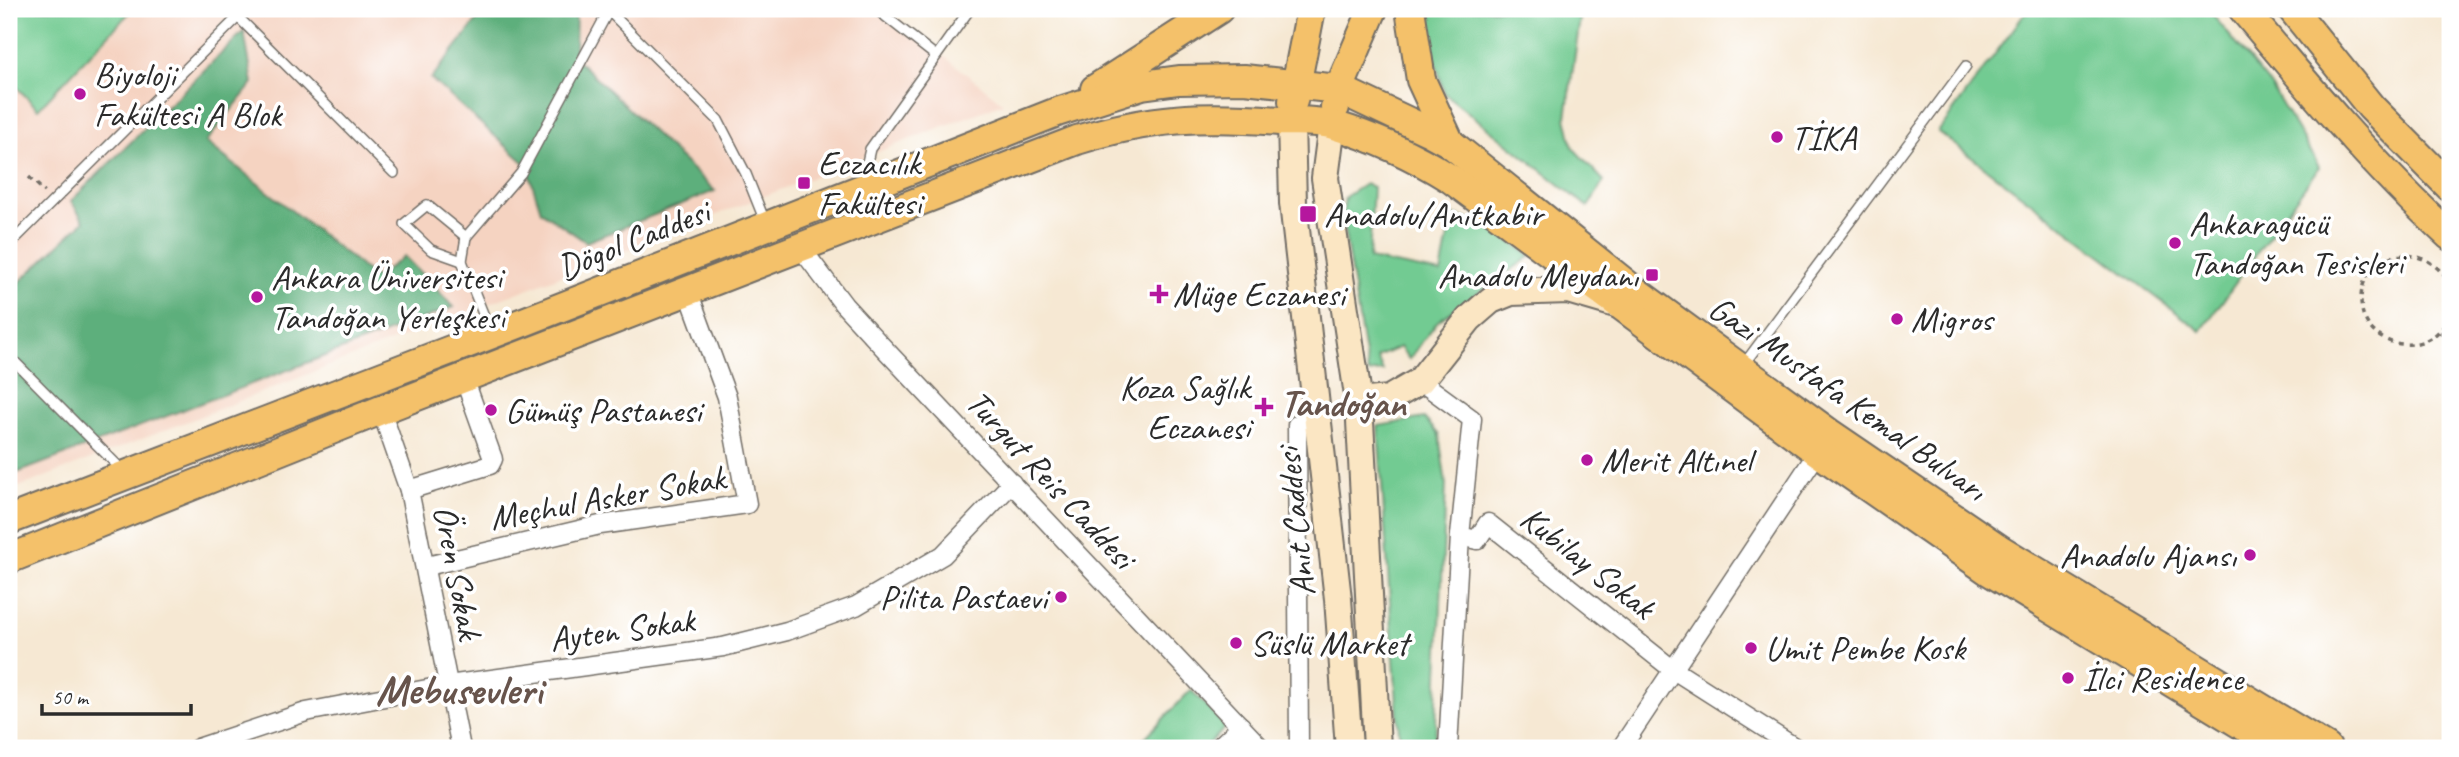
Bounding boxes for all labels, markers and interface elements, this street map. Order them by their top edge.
place label: Biyoloji Fakültesi A Blok [94,52,284,137]
marker: Biyoloji Fakültesi A Blok [72,86,88,102]
place label: TİKA [1791,115,1857,160]
marker: TİKA [1769,129,1785,145]
place label: Eczacılık Fakültesi [818,141,926,226]
marker: Eczacılık Fakültesi [796,175,812,191]
street label: Dögol Caddesi [551,187,720,290]
place label: Anadolu/Anıtkabir [1324,192,1546,237]
place label: Ankaragücü Tandoğan Tesisleri [2189,201,2408,286]
marker: Anadolu/Anıtkabir [1298,204,1318,224]
marker: Ankaragücü Tandoğan Tesisleri [2167,235,2183,251]
place label: Anadolu Meydanı [1438,253,1639,298]
place label: Ankara Üniversitesi Tandoğan Yerleşkesi [271,255,509,340]
marker: Anadolu Meydanı [1644,267,1660,283]
place label: Müge Eczanesi [1173,272,1349,317]
marker: Müge Eczanesi [1151,286,1167,302]
street label: Gazi Mustafa Kemal Bulvarı [1700,286,1997,512]
marker: Ankara Üniversitesi Tandoğan Yerleşkesi [249,289,265,305]
place label: Migros [1911,297,1995,342]
marker: Migros [1889,311,1905,327]
place label: Koza Sağlık Eczanesi [1119,365,1254,450]
street label: Turgut Reis Caddesi [956,380,1148,582]
district label: Tandoğan [1280,380,1407,427]
place label: Gümüş Pastanesi [505,388,706,433]
marker: Koza Sağlık Eczanesi [1256,399,1272,415]
marker: Gümüş Pastanesi [483,402,499,418]
place label: Merit Altınel [1601,438,1758,483]
street label: Anıt Caddesi [1265,441,1326,598]
marker: Merit Altınel [1579,452,1595,468]
street label: Meçhul Asker Sokak [486,454,731,540]
street label: Kubilay Sokak [1511,496,1666,630]
street label: Ören Sokak [423,502,493,646]
place label: Anadolu Ajansı [2060,533,2237,578]
marker: Anadolu Ajansı [2242,547,2258,563]
place label: Pilita Pastaevi [880,575,1051,620]
marker: Pilita Pastaevi [1053,589,1069,605]
street label: Ayten Sokak [547,597,699,662]
place label: Süslü Market [1250,621,1412,666]
place label: Umit Pembe Kosk [1765,626,1967,671]
marker: Süslü Market [1228,635,1244,651]
marker: Umit Pembe Kosk [1743,640,1759,656]
place label: İlci Residence [2082,656,2245,701]
district label: Mebusevleri [376,664,547,717]
marker: İlci Residence [2060,670,2076,686]
scale bar [42,673,191,717]
text: 50 m [52,684,90,710]

